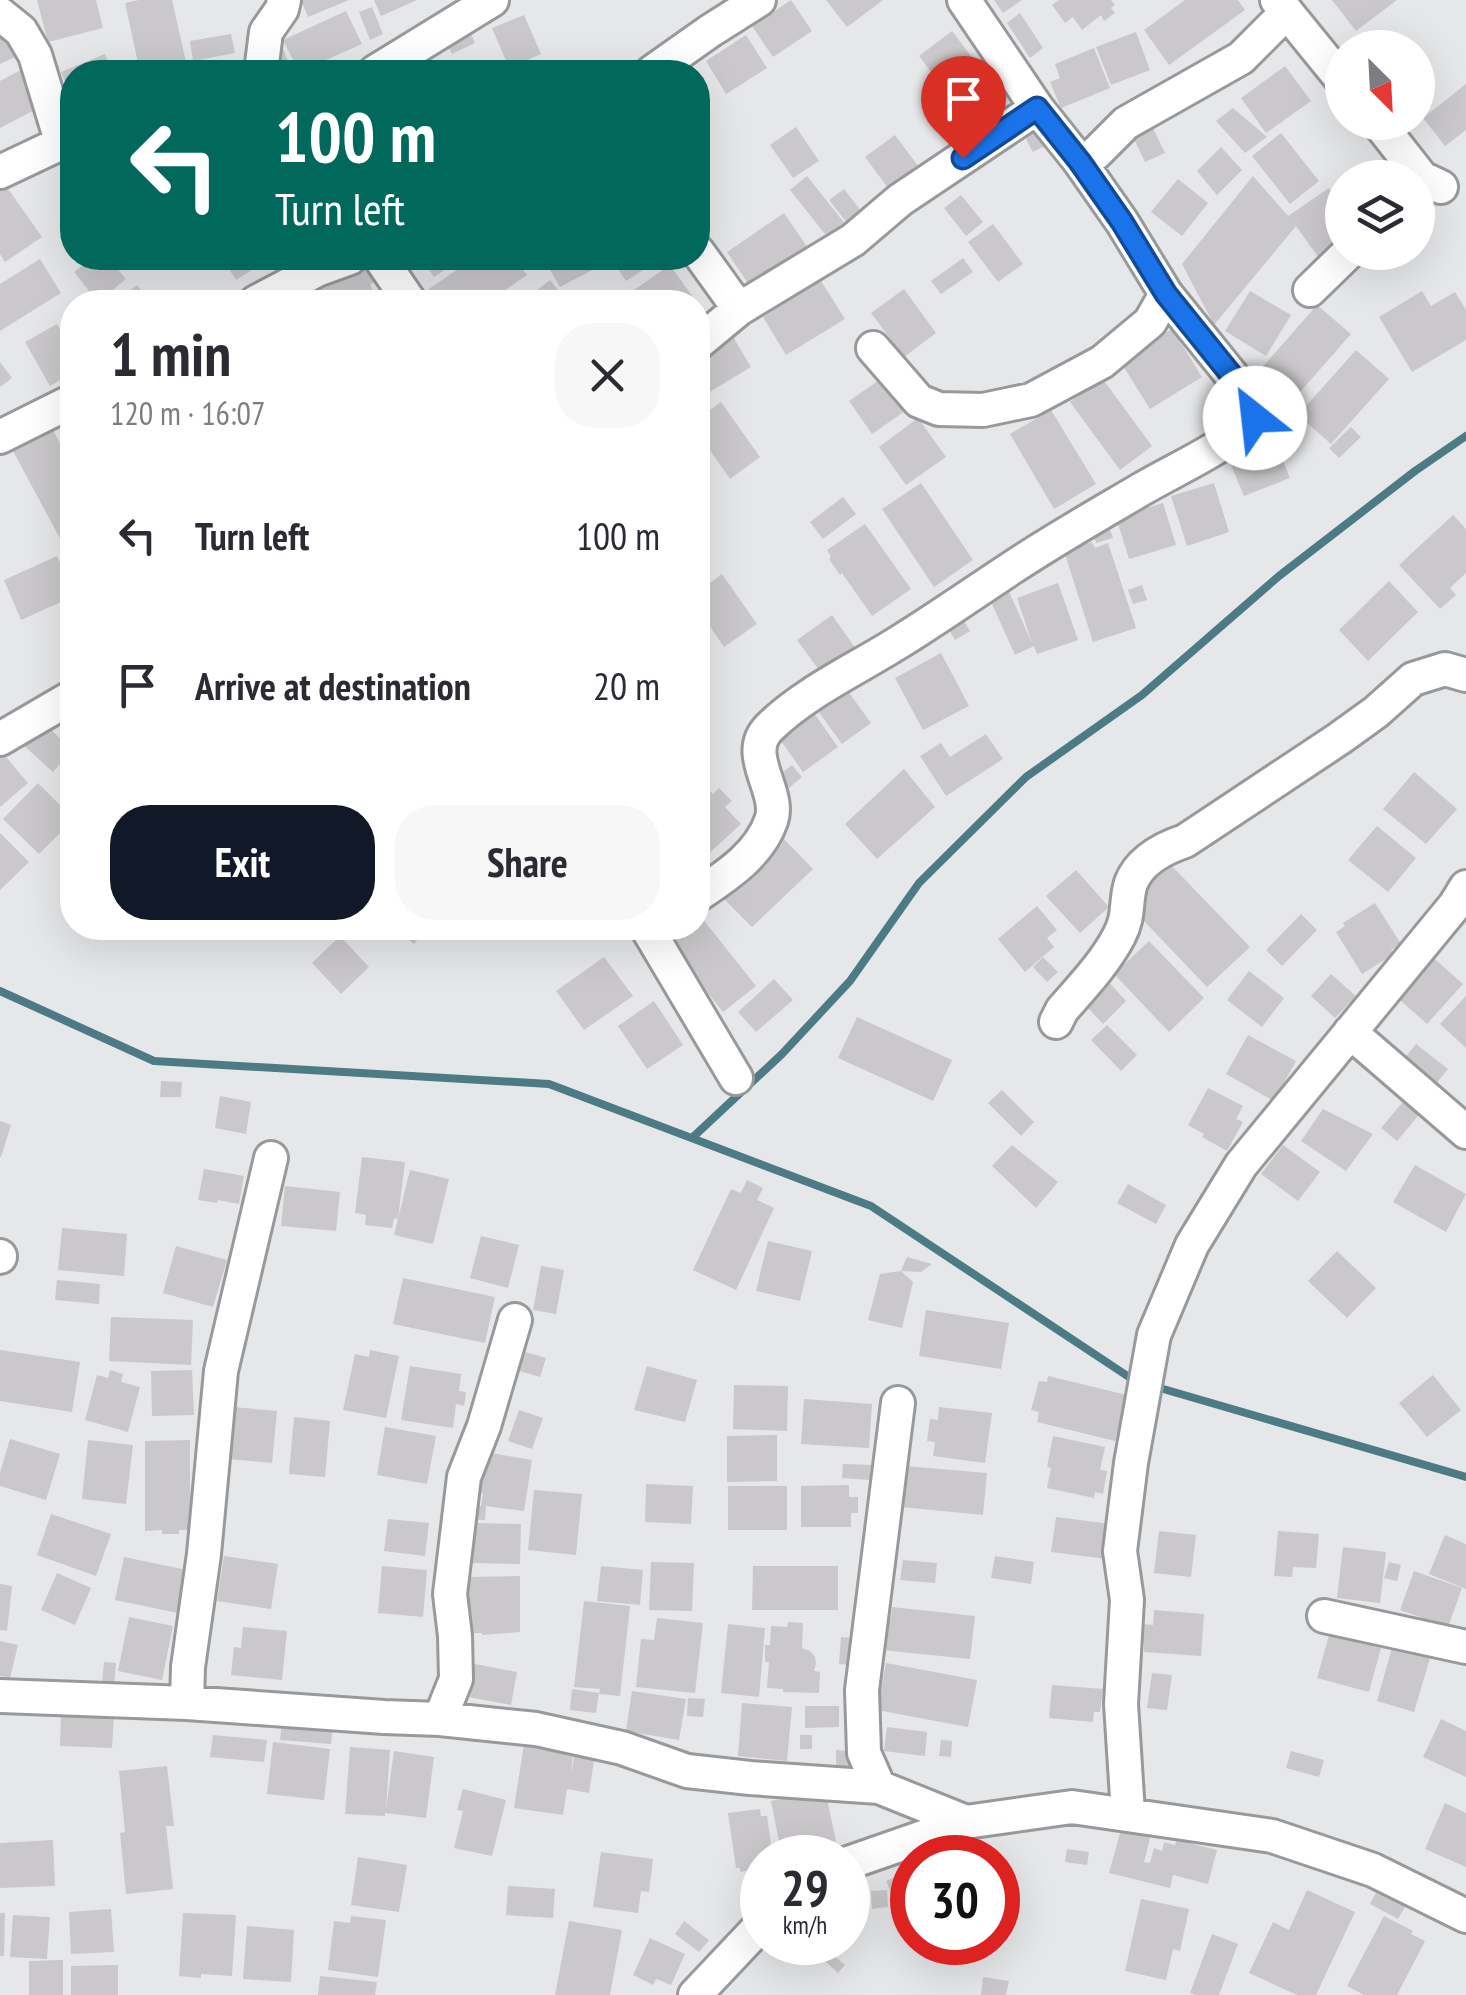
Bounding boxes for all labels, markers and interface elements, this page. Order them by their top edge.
north arrow [1325,30,1435,140]
map controls [1325,30,1435,270]
pin [921,56,1006,159]
icon: arrive [936,71,991,126]
text: 100 m [275,91,436,181]
icon: left [110,100,240,230]
button: layers [1325,160,1435,270]
text: Turn left [275,179,405,237]
text: 1 min [110,315,231,393]
button: close [555,323,660,428]
position arrow [1203,366,1307,470]
text: 120 m · 16:07 [110,392,265,434]
icon: left [110,508,165,563]
text: Turn left [195,511,309,560]
text: 100 m [576,511,660,560]
icon: arrive [110,658,165,713]
text: Arrive at destination [195,661,471,710]
text: 20 m [593,661,660,710]
button: Exit [110,805,375,920]
button: Share [395,805,660,920]
speed limit sign: 30 [890,1835,1020,1965]
text: 29 [781,1855,829,1920]
text: km/h [783,1909,827,1941]

